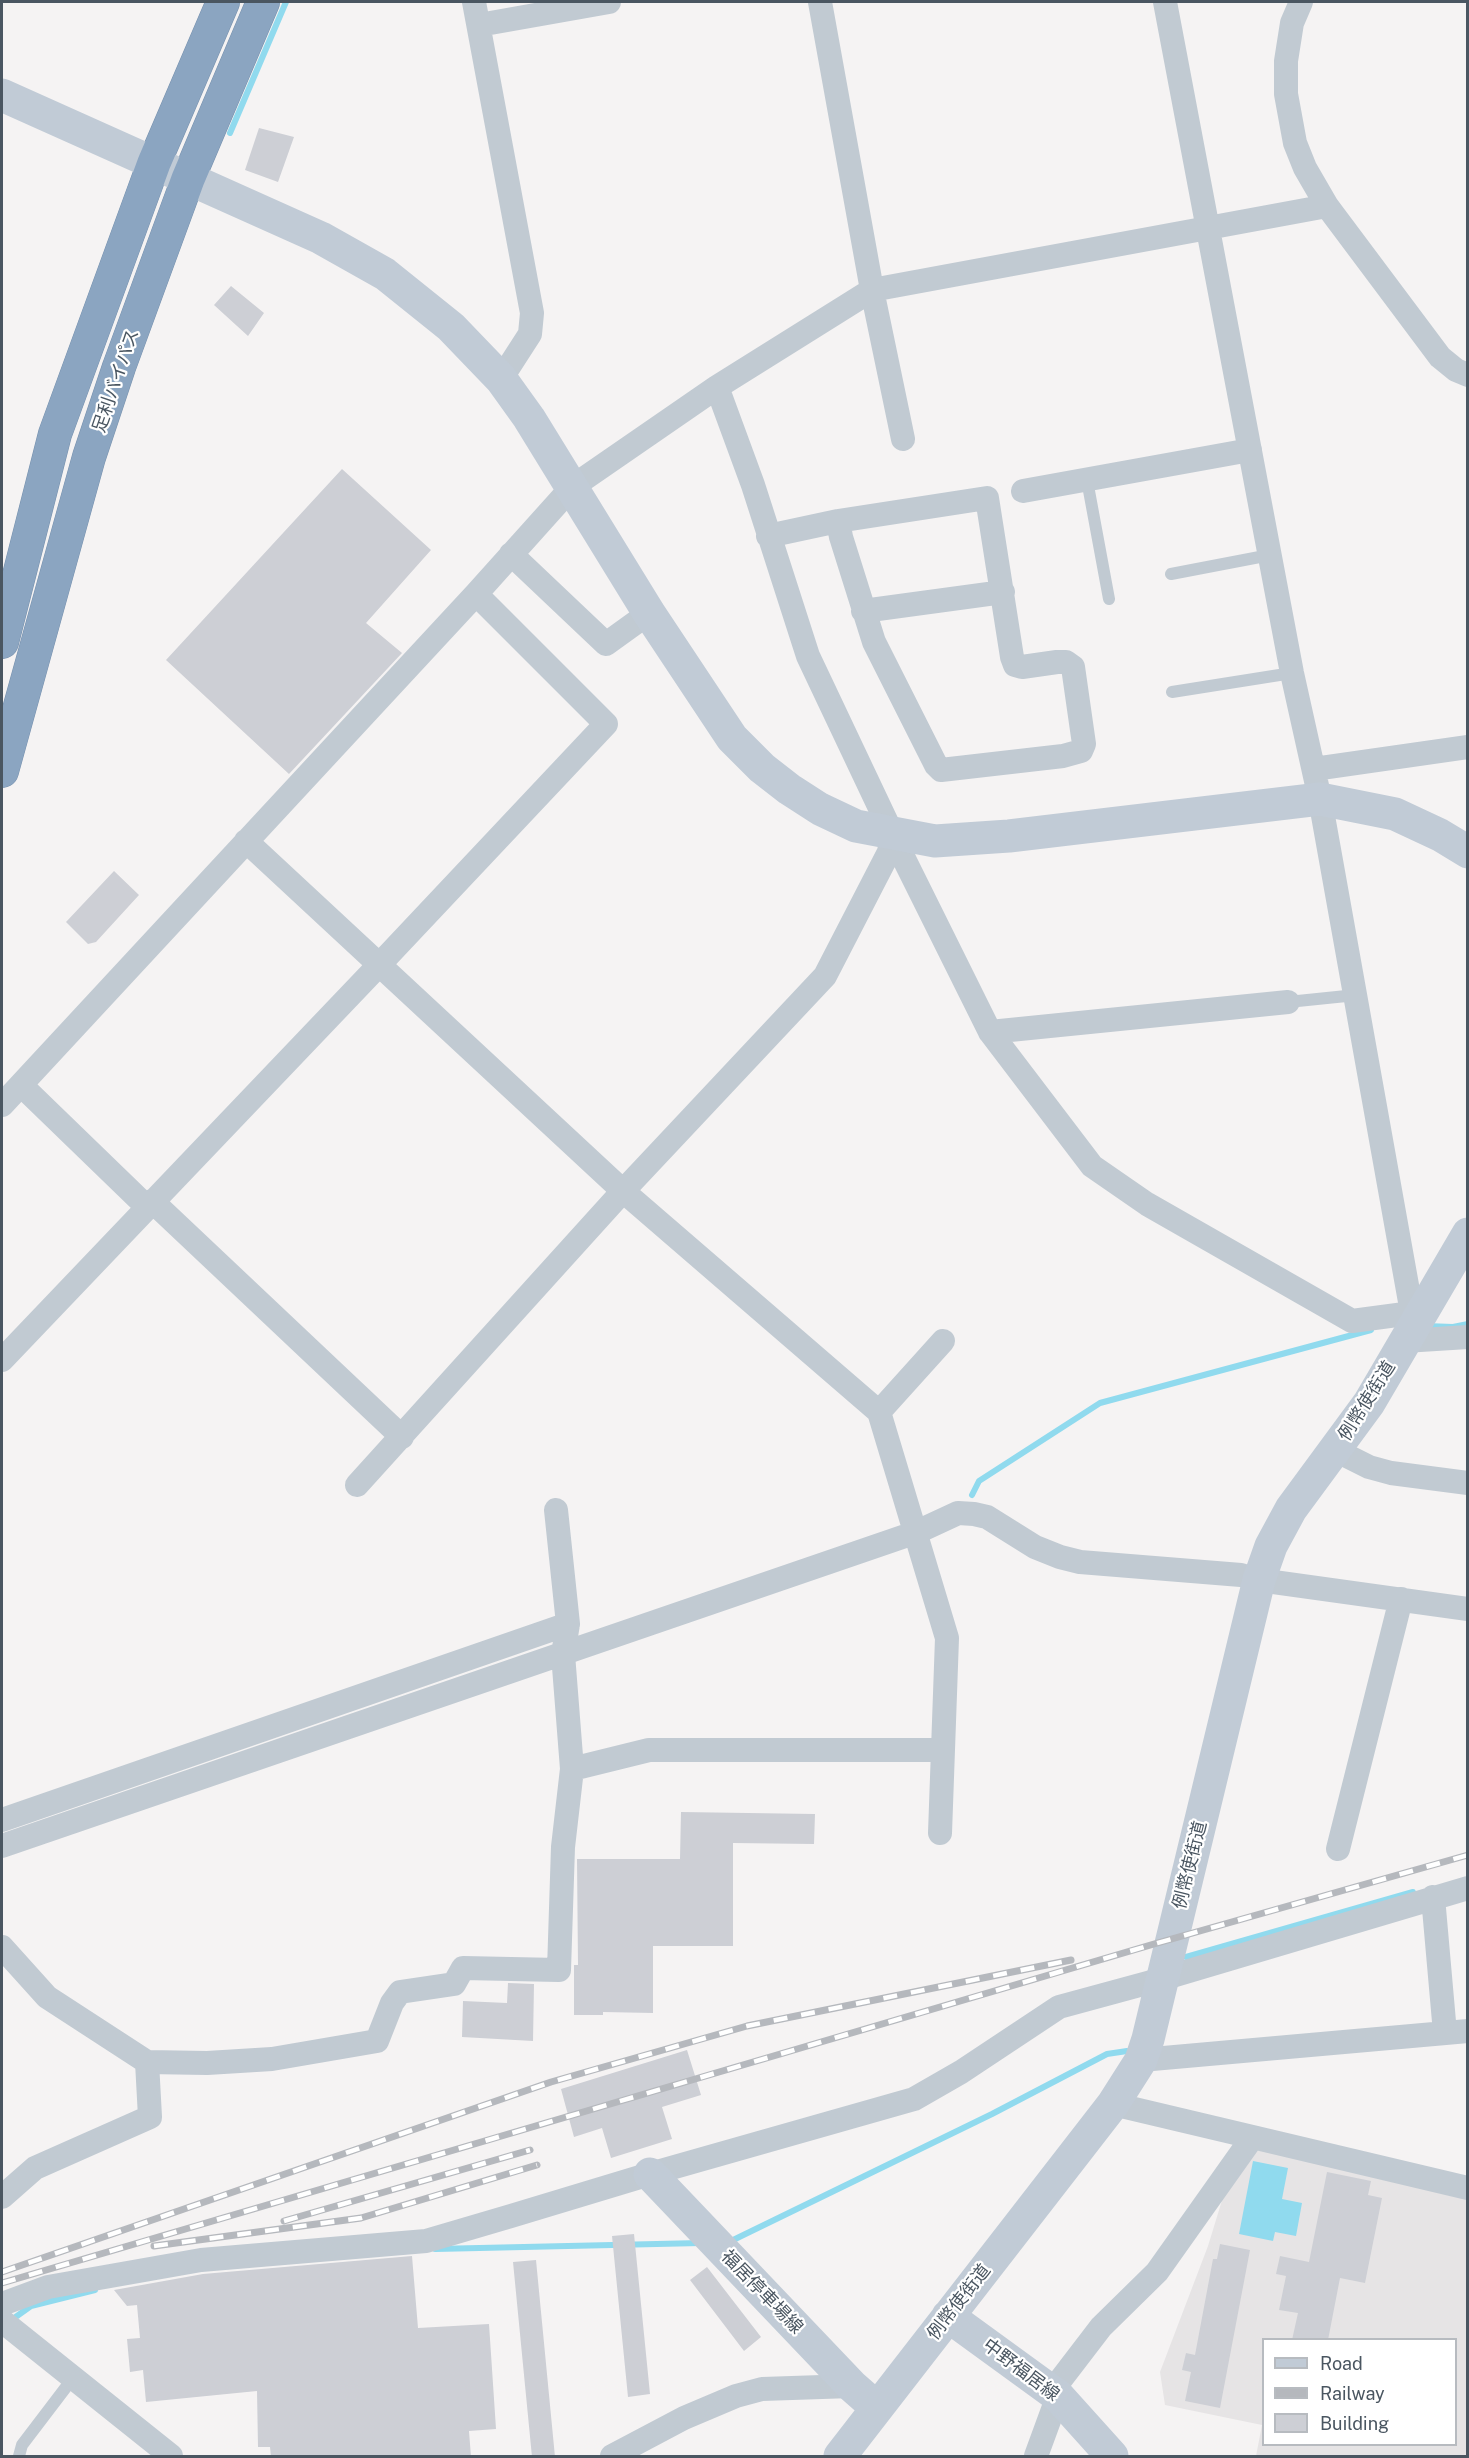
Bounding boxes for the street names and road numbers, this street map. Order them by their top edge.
street label: 足利バイパス [88,326,144,436]
street label: 例幣使街道 [1334,1357,1400,1445]
street label: 例幣使街道 [1169,1819,1211,1911]
street label: 福居停車場線 [717,2246,807,2338]
street label: 例幣使街道 [923,2260,995,2344]
street label: 中野福居線 [979,2334,1063,2406]

